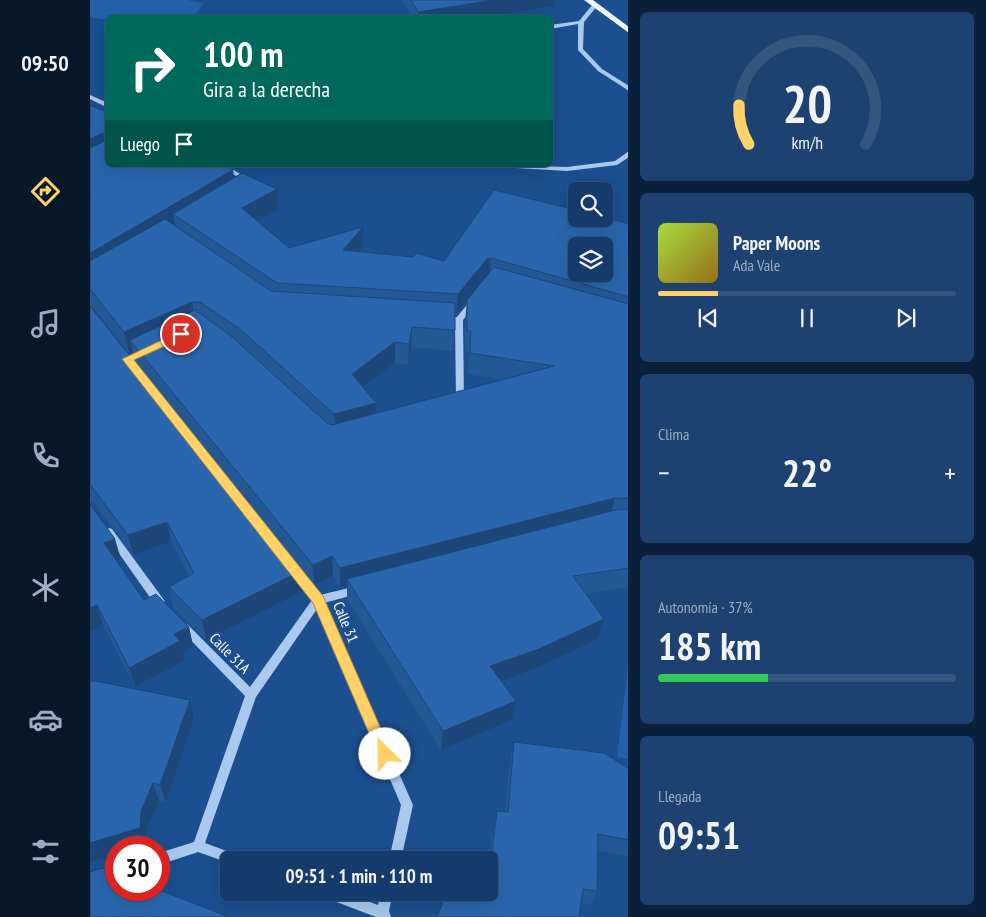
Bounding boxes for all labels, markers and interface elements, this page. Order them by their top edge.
text: 100 m [203,31,284,77]
icon: right [120,35,185,100]
text: 09:50 [21,49,69,77]
text: 20 [782,70,832,137]
text: Gira a la derecha [203,75,330,103]
icon: arrive [170,130,198,158]
text: km/h [791,131,823,154]
text: Luego [120,132,160,156]
icon: directions [28,174,63,209]
map controls [568,182,613,282]
button: search [568,182,613,227]
text: Paper Moons [733,231,820,255]
button: layers [568,237,613,282]
text: Ada Vale [733,255,780,275]
icon: previous [694,304,722,332]
icon: pause [793,304,821,332]
icon: next [892,304,920,332]
icon: music [28,306,63,341]
pin [160,313,202,355]
icon: arrive [167,320,195,348]
text: Clima [658,424,689,444]
icon: phone [28,438,63,473]
text: 22° [782,448,832,497]
text: − [658,454,670,491]
text: + [944,454,956,491]
icon: climate [28,570,63,605]
text: Autonomía · 37% [658,597,753,617]
street label: Calle 31 [329,599,363,645]
text: 185 km [658,621,761,670]
street label: Calle 31A [206,629,255,678]
icon: car [28,702,63,737]
position arrow [358,727,410,779]
text: Llegada [658,786,702,806]
text: 09:51 [658,810,740,859]
icon: filters [28,834,63,869]
speed limit sign: 30 [105,836,170,901]
text: 09:51 · 1 min · 110 m [286,864,432,888]

